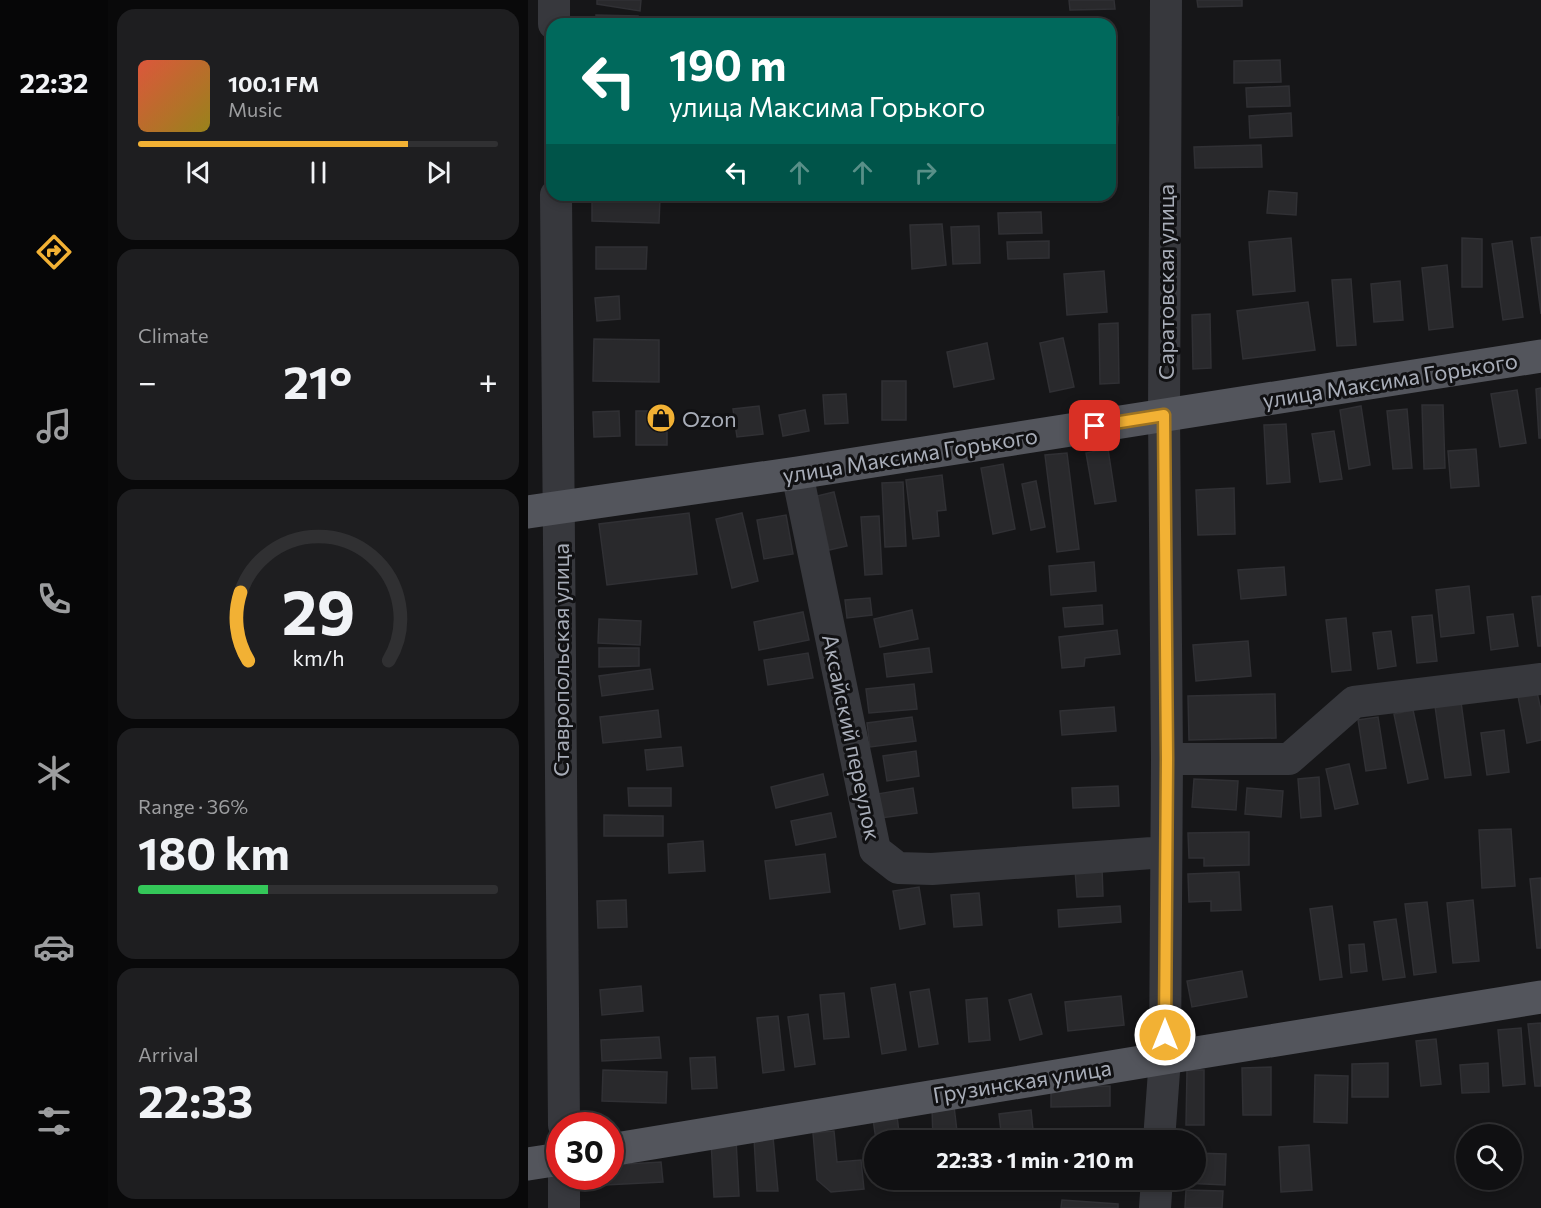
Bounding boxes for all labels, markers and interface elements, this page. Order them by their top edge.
text: 190 m [669,38,787,90]
icon: left [570,42,648,120]
text: 22:32 [20,66,88,99]
text: 100.1 FM [228,70,319,97]
text: улица Максима Горького [669,90,985,123]
text: Music [228,97,282,121]
icon: previous [182,156,215,189]
icon: pause [302,156,335,189]
icon: next [422,156,455,189]
icon: left [720,156,753,189]
icon: ahead [783,156,816,189]
icon: ahead [846,156,879,189]
icon: right [909,156,942,189]
street label: Саратовская улица [1152,184,1179,380]
icon: directions [33,231,75,273]
text: Climate [138,323,208,347]
street label: улица Максима Горького [1261,347,1519,413]
text: 21° [283,353,352,408]
text: − [138,360,157,401]
text: + [479,360,498,401]
pin [1069,400,1120,451]
shop icon: Ozon [645,402,677,434]
icon: music [33,405,75,447]
place label: Ozon [682,405,737,432]
icon: arrive [1078,409,1111,442]
street label: улица Максима Горького [781,422,1039,488]
street label: Ставропольская улица [547,543,574,777]
text: 29 [281,572,355,648]
icon: phone [33,578,75,620]
street label: Аксайский переулок [817,631,887,843]
text: km/h [292,644,344,670]
icon: climate [33,752,75,794]
text: Range · 36% [138,794,248,818]
text: 180 km [138,824,290,879]
icon: car [33,926,75,968]
position arrow [1133,1003,1197,1067]
text: Arrival [138,1042,199,1066]
street label: Грузинская улица [931,1054,1113,1108]
text: 22:33 [138,1072,253,1127]
icon: filters [33,1100,75,1142]
speed limit sign: 30 [546,1112,624,1190]
map controls [1456,1124,1522,1190]
button: search [1456,1124,1522,1190]
text: 22:33 · 1 min · 210 m [936,1146,1134,1173]

